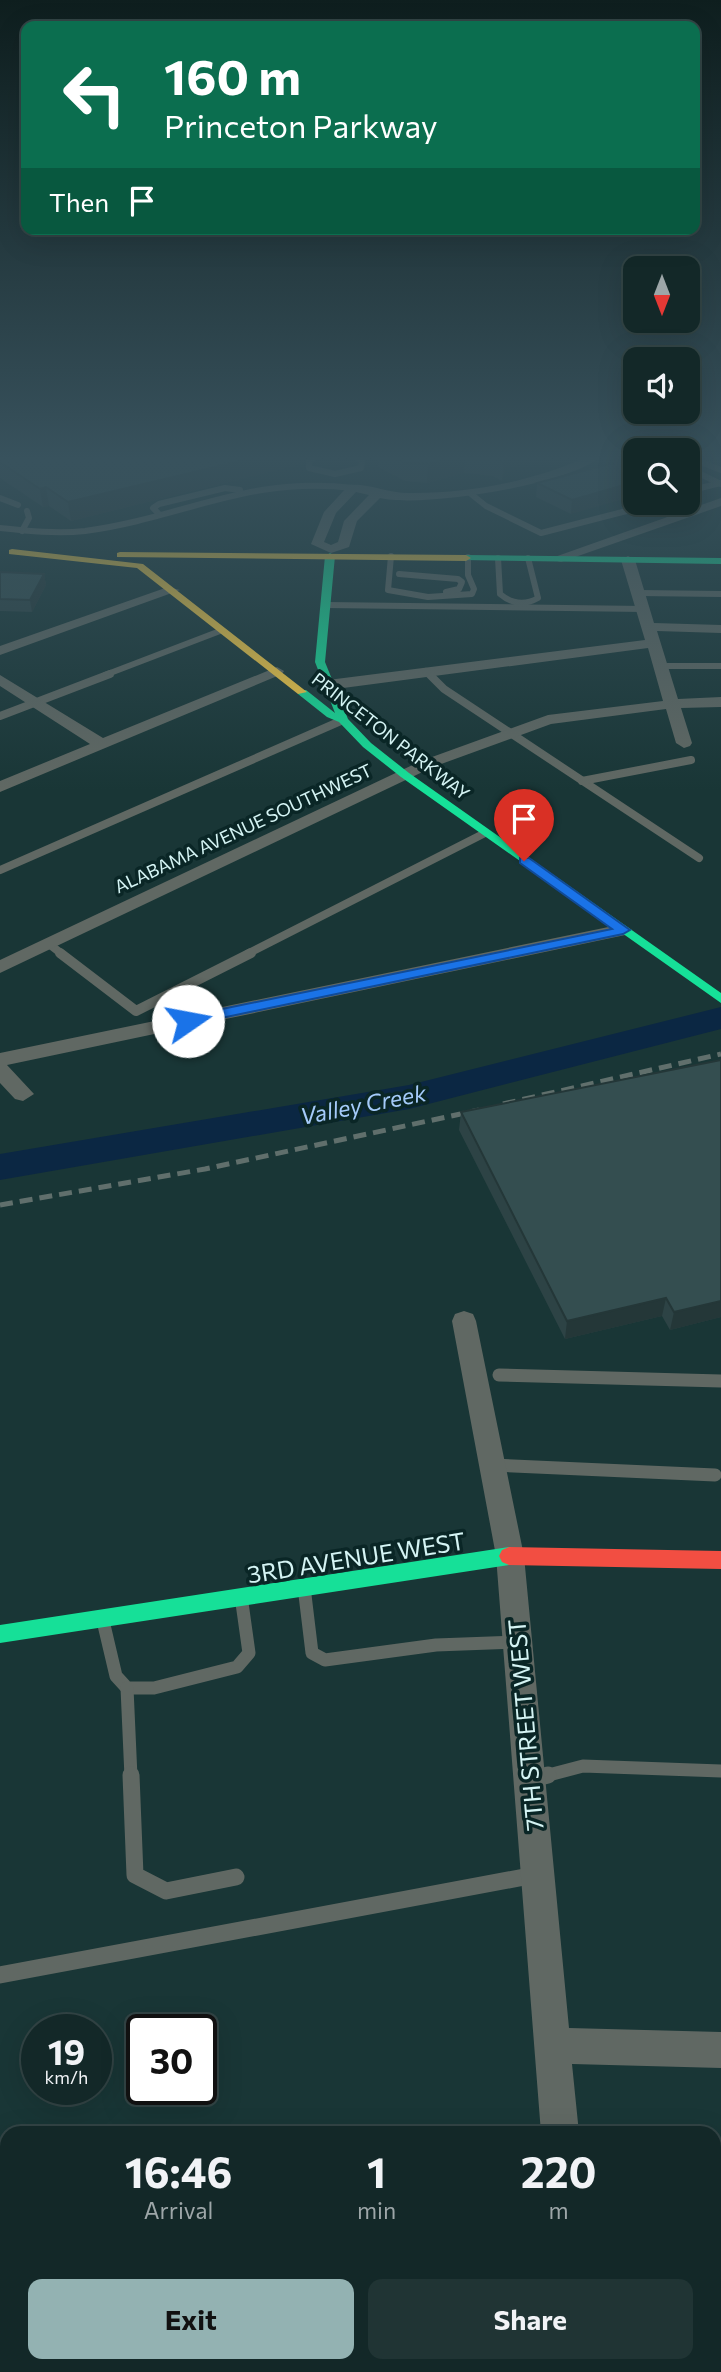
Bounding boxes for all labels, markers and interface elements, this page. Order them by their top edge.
text: 160 m [164,45,301,105]
icon: left [49,49,140,140]
text: Princeton Parkway [164,105,438,145]
icon: arrive [123,182,161,220]
text: Then [49,186,109,217]
north arrow [623,256,700,332]
map controls [623,256,700,515]
button: sound [623,347,700,424]
button: search [623,438,700,515]
street label: PRINCETON PARKWAY [308,668,474,805]
street label: ALABAMA AVENUE SOUTHWEST [111,759,375,897]
pin [494,789,554,861]
icon: arrive [505,800,543,838]
position arrow [151,984,225,1058]
water label: Valley Creek [298,1078,429,1130]
street label: 3RD AVENUE WEST [245,1525,467,1589]
street label: 7TH STREET WEST [501,1618,549,1832]
speed limit sign: 30 [126,2014,217,2105]
text: 19 [48,2029,85,2072]
text: km/h [45,2066,88,2088]
text: 16:46 [125,2145,232,2197]
text: 1 [367,2145,386,2197]
text: 220 [521,2145,596,2197]
text: Arrival [144,2196,213,2224]
text: min [357,2196,396,2224]
text: m [549,2196,569,2224]
button: Exit [28,2279,354,2359]
button: Share [368,2279,693,2359]

